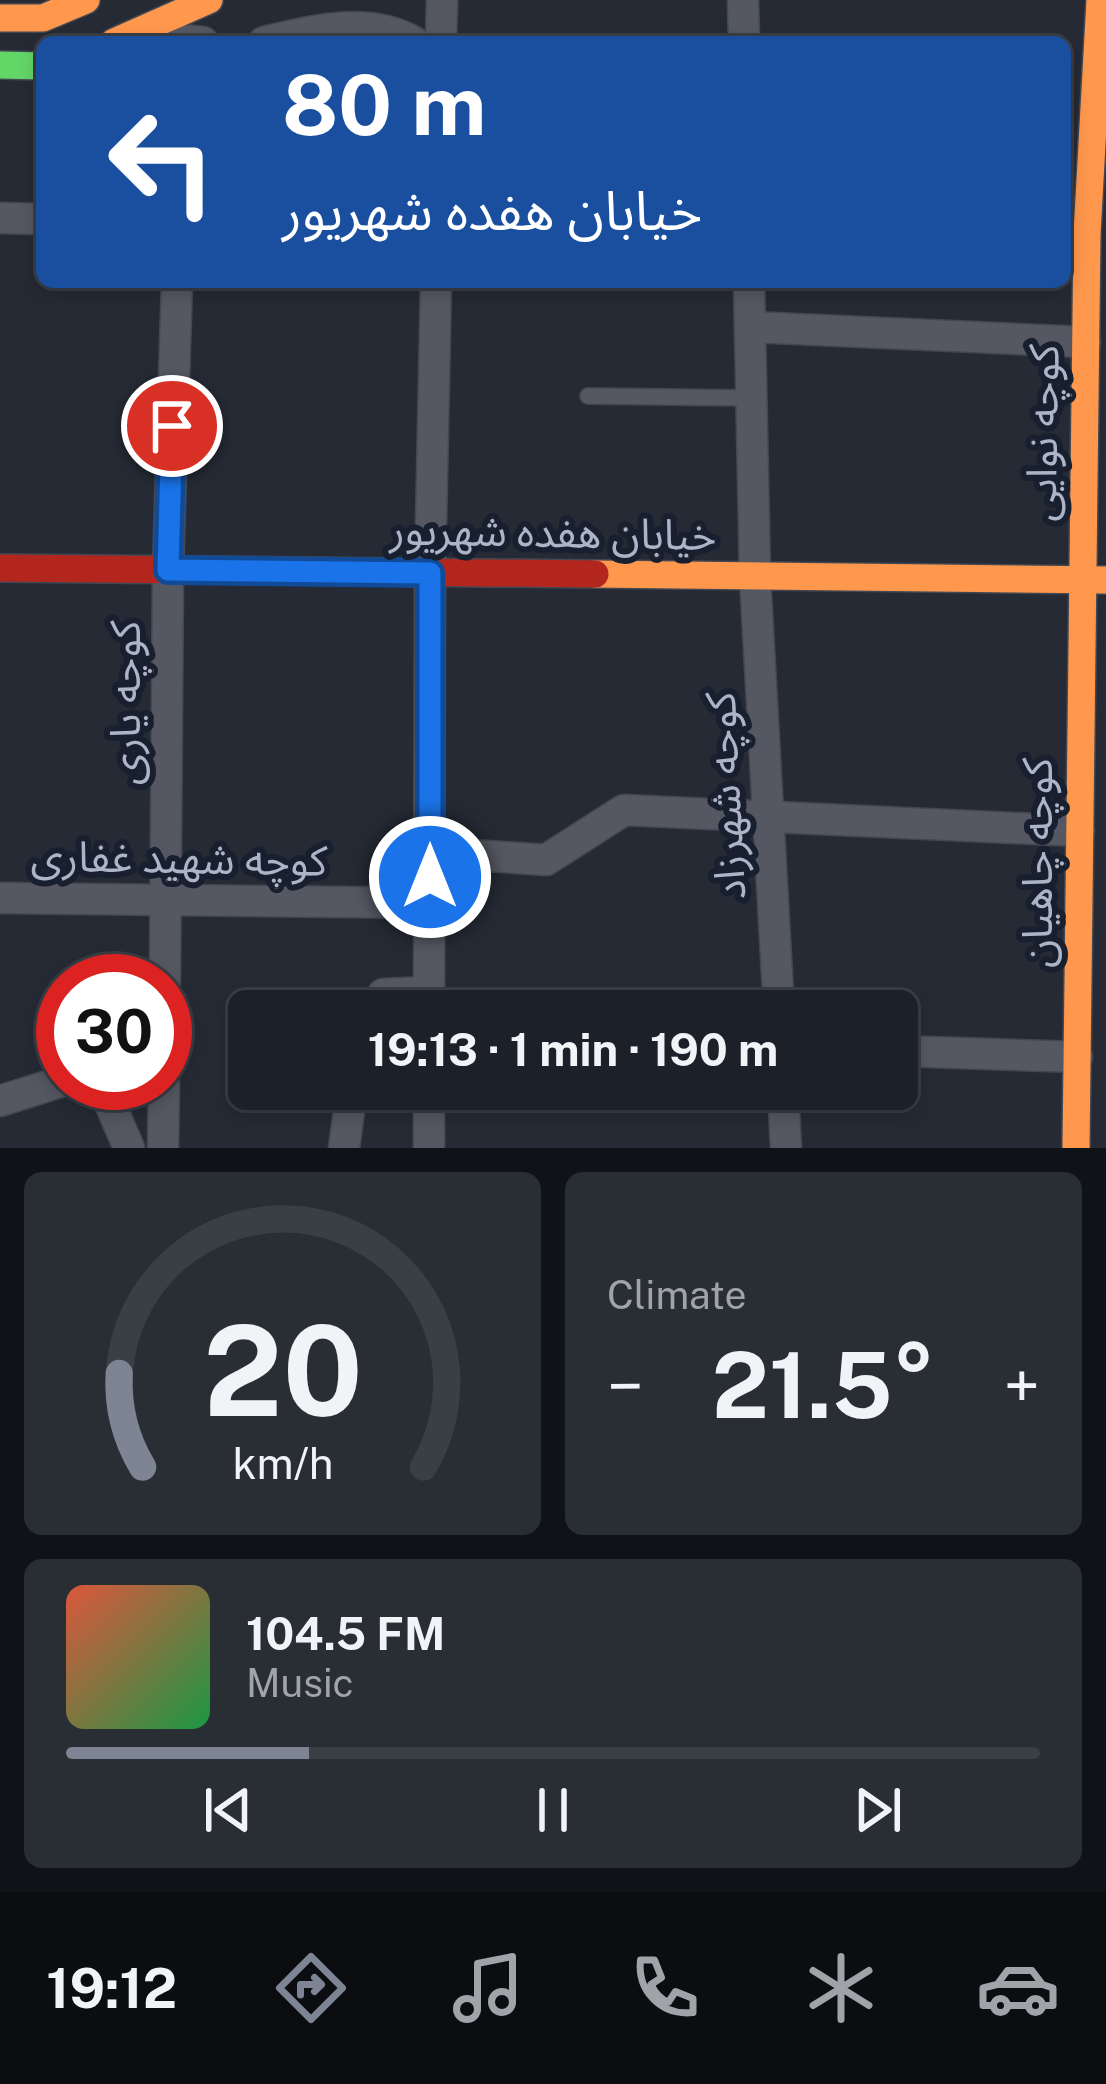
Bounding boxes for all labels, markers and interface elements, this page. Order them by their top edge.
text: 80 m [282,55,486,154]
icon: left [84,84,240,240]
text: خیابان هفده شهریور [282,179,702,242]
street label: کوچه نوایی [1015,343,1071,522]
pin [121,375,223,477]
icon: arrive [139,393,205,459]
street label: خیابان هفده شهریور [387,504,717,560]
street label: کوچه یاری [100,620,152,785]
street label: کوچه شهرزاد [695,690,758,901]
street label: کوچه چاهیان [1012,757,1064,968]
position arrow [367,814,493,940]
street label: کوچه شهید غفاری [30,830,328,888]
speed limit sign: 30 [36,954,192,1110]
text: 19:13 · 1 min · 190 m [368,1023,778,1076]
text: Climate [607,1272,747,1318]
text: 20 [203,1297,362,1444]
text: 21.5° [712,1332,935,1438]
text: − [607,1347,644,1425]
text: + [1003,1347,1040,1425]
text: km/h [232,1437,333,1488]
text: 104.5 FM [246,1607,445,1660]
text: Music [246,1660,354,1706]
icon: previous [195,1777,261,1843]
icon: pause [520,1777,586,1843]
icon: next [845,1777,911,1843]
icon: directions [269,1946,353,2030]
icon: music [446,1946,530,2030]
icon: phone [623,1946,707,2030]
icon: climate [799,1946,883,2030]
icon: car [976,1946,1060,2030]
text: 19:12 [46,1957,177,2020]

